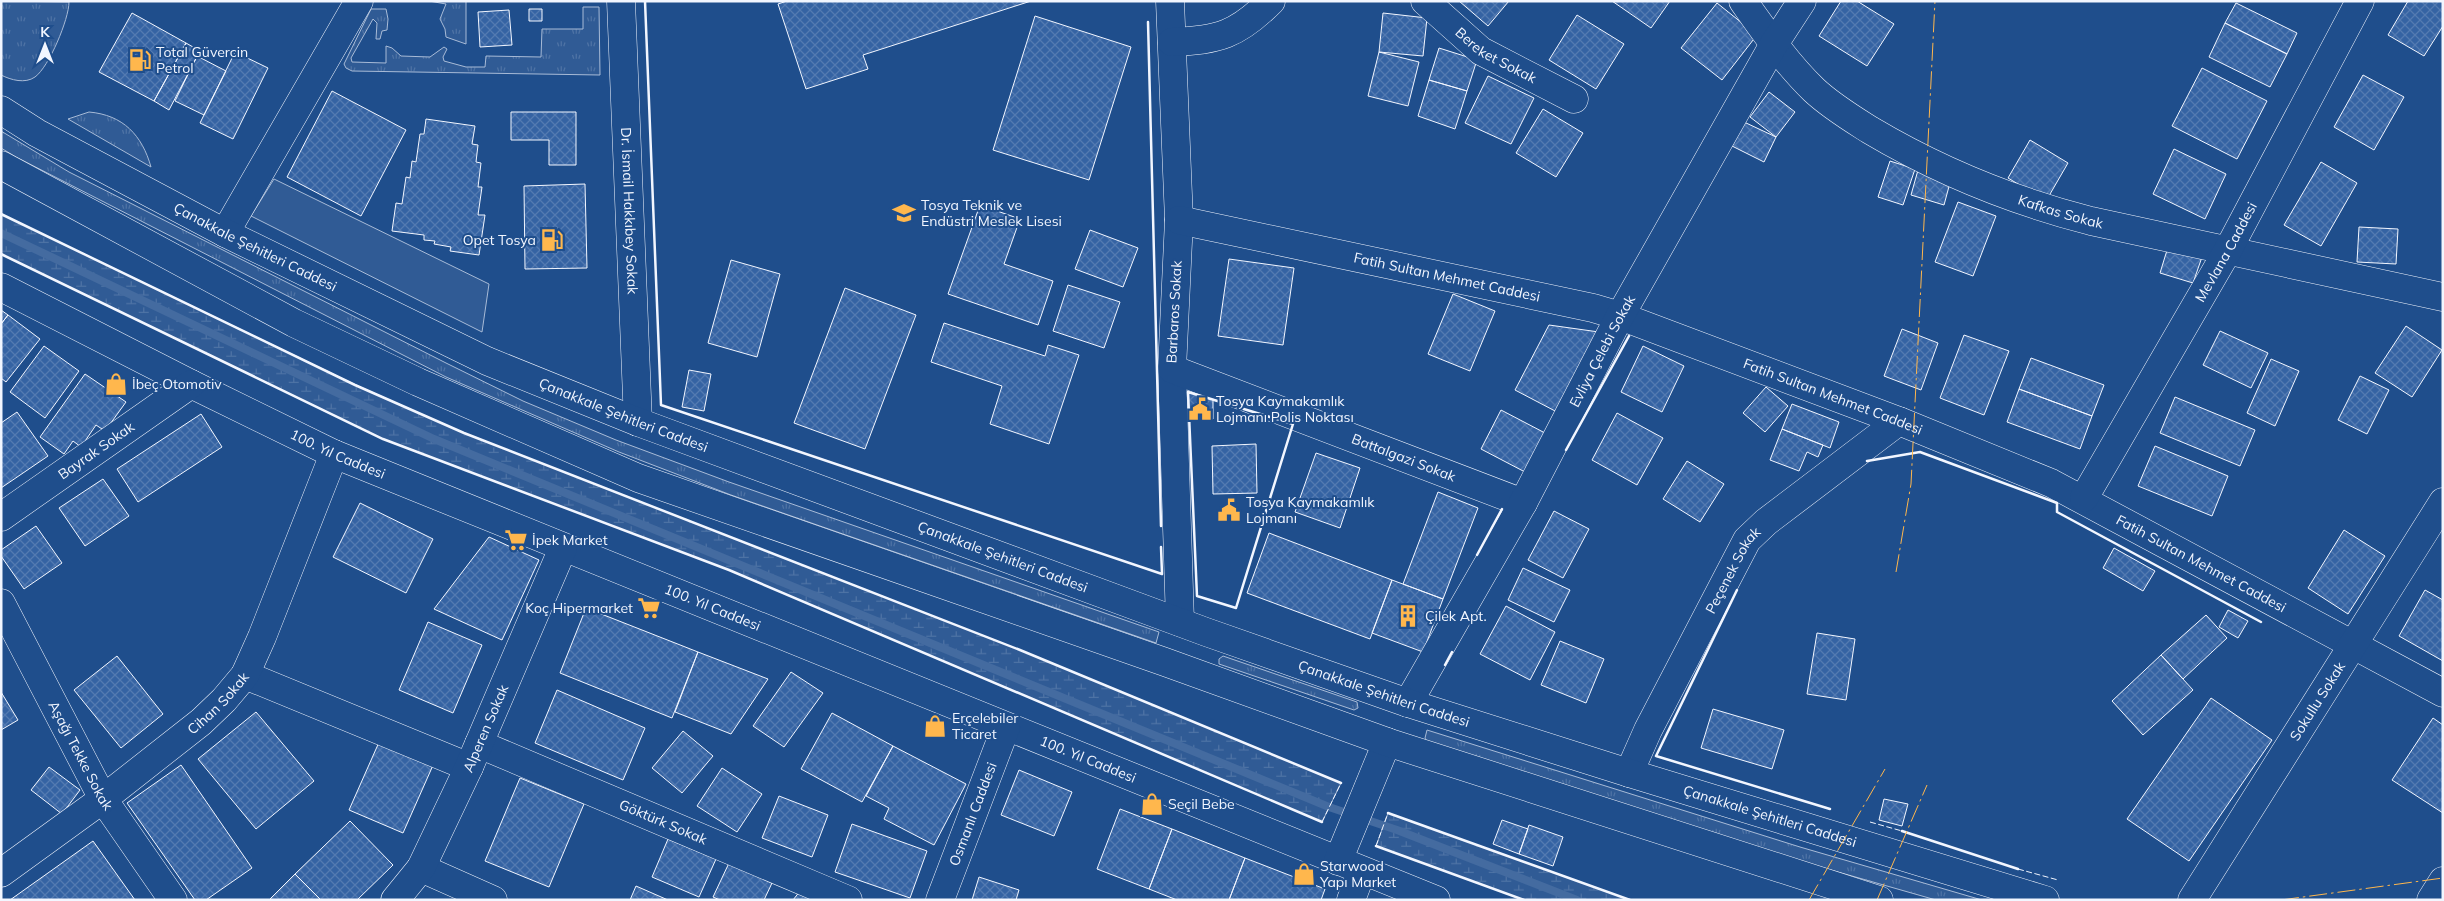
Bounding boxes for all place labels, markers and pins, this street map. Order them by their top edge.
place label: Total Güvercin Petrol [156,43,248,77]
fuel station icon: Total Güvercin Petrol [127,47,153,73]
place label: Tosya Teknik ve Endüstri Meslek Lisesi [921,196,1062,230]
school or university icon: Tosya Teknik ve Endüstri Meslek Lisesi [891,200,917,226]
fuel station icon: Opet Tosya [539,227,565,253]
place label: Opet Tosya [463,231,536,249]
shop icon: İbeç Otomotiv [103,371,129,397]
place label: İbeç Otomotiv [132,375,222,393]
place label: Tosya Kaymakamlık Lojmanı Polis Noktası [1216,392,1354,426]
public building icon: Tosya Kaymakamlık Lojmanı Polis Noktası [1187,396,1213,422]
place label: Tosya Kaymakamlık Lojmanı [1246,493,1375,527]
public building icon: Tosya Kaymakamlık Lojmanı [1216,497,1242,523]
supermarket icon: İpek Market [503,527,529,553]
place label: İpek Market [532,531,608,549]
supermarket icon: Koç Hipermarket [636,595,662,621]
place label: Koç Hipermarket [525,599,633,617]
building icon: Çilek Apt. [1395,603,1421,629]
place label: Çilek Apt. [1425,607,1487,625]
place label: Erçelebiler Ticaret [952,709,1019,743]
shop icon: Erçelebiler Ticaret [922,713,948,739]
shop icon: Seçil Bebe [1139,791,1165,817]
place label: Seçil Bebe [1168,795,1235,813]
place label: Starwood Yapı Market [1319,857,1396,891]
shop icon: Starwood Yapı Market [1291,861,1317,887]

